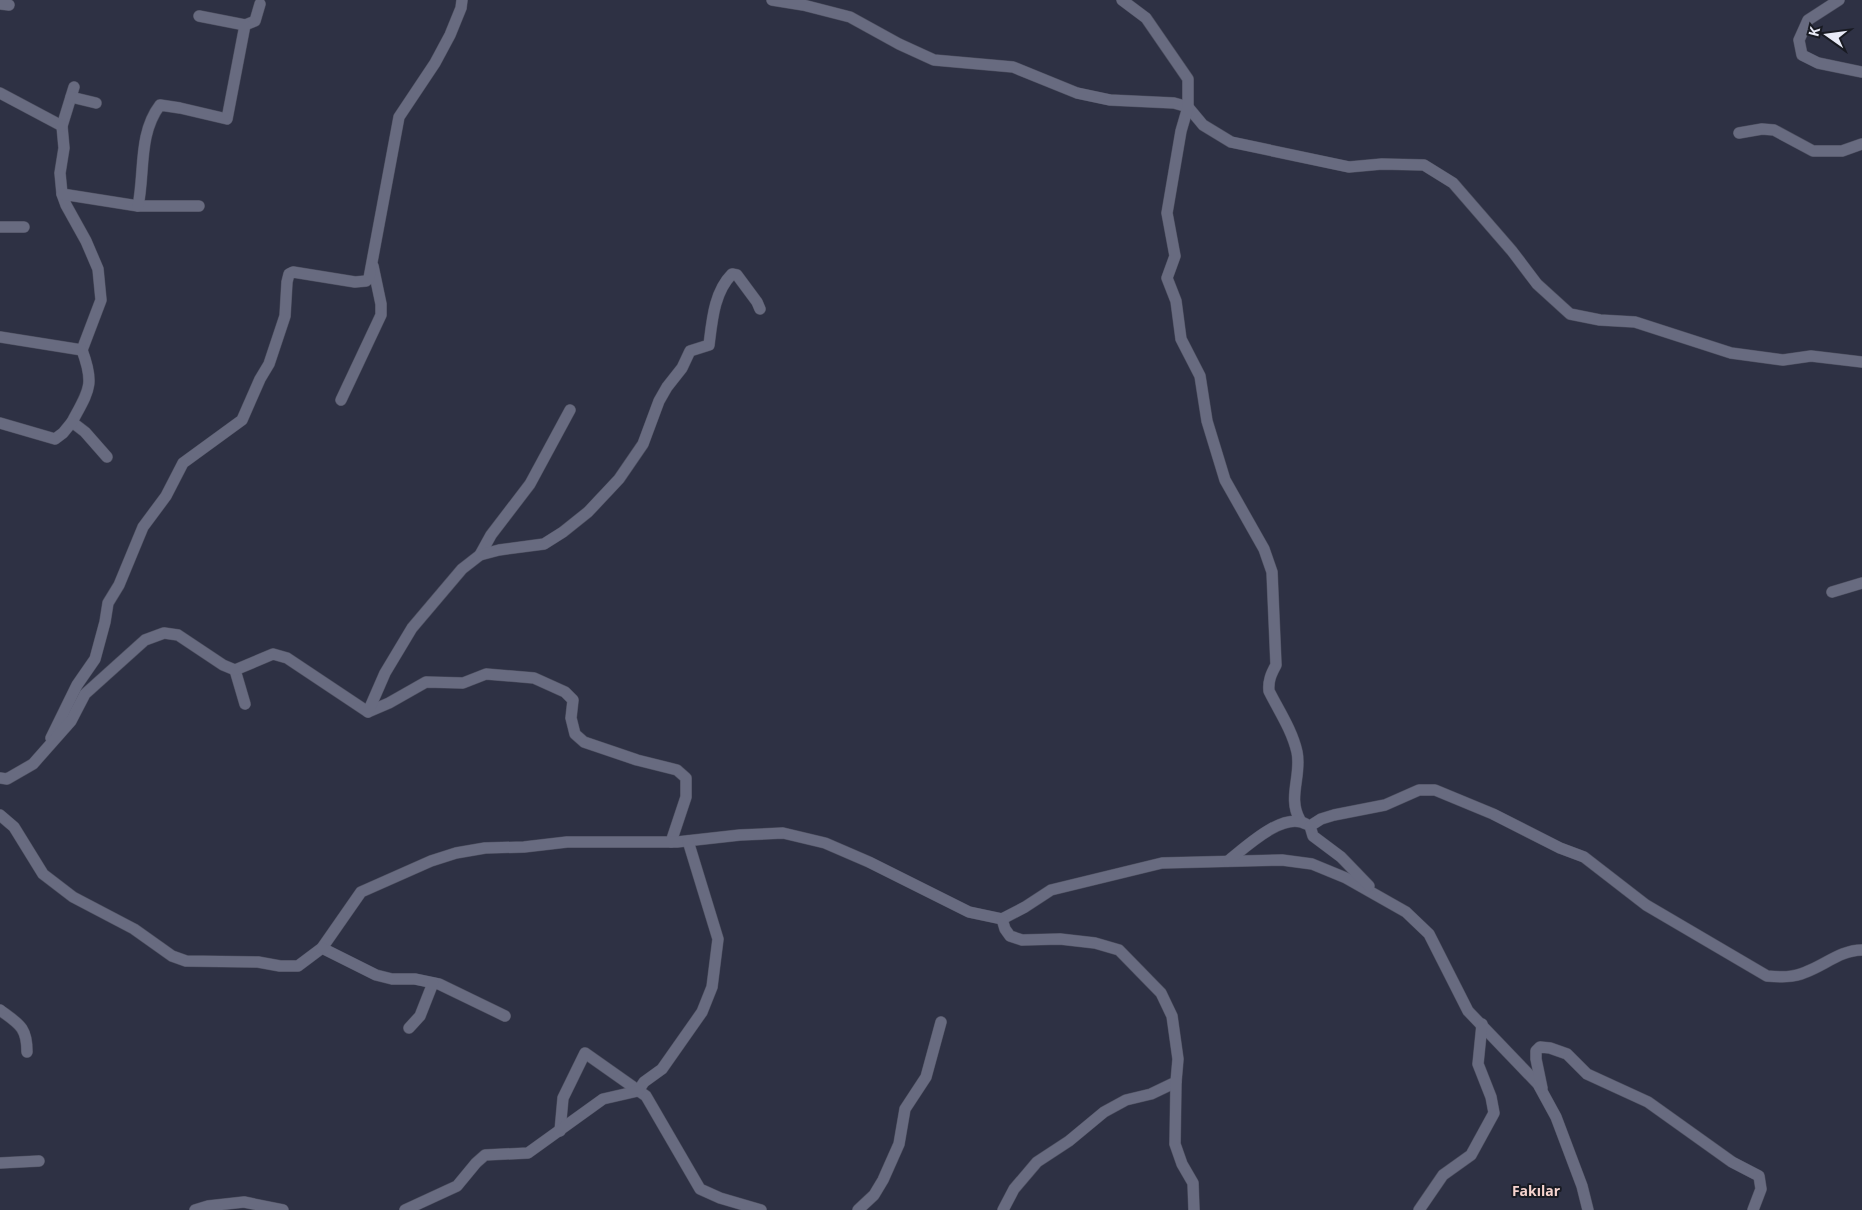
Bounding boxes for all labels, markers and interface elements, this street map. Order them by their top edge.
north arrow [1802,10,1852,60]
text: K [1804,24,1824,39]
district label: Fakılar [1512,1181,1561,1200]

